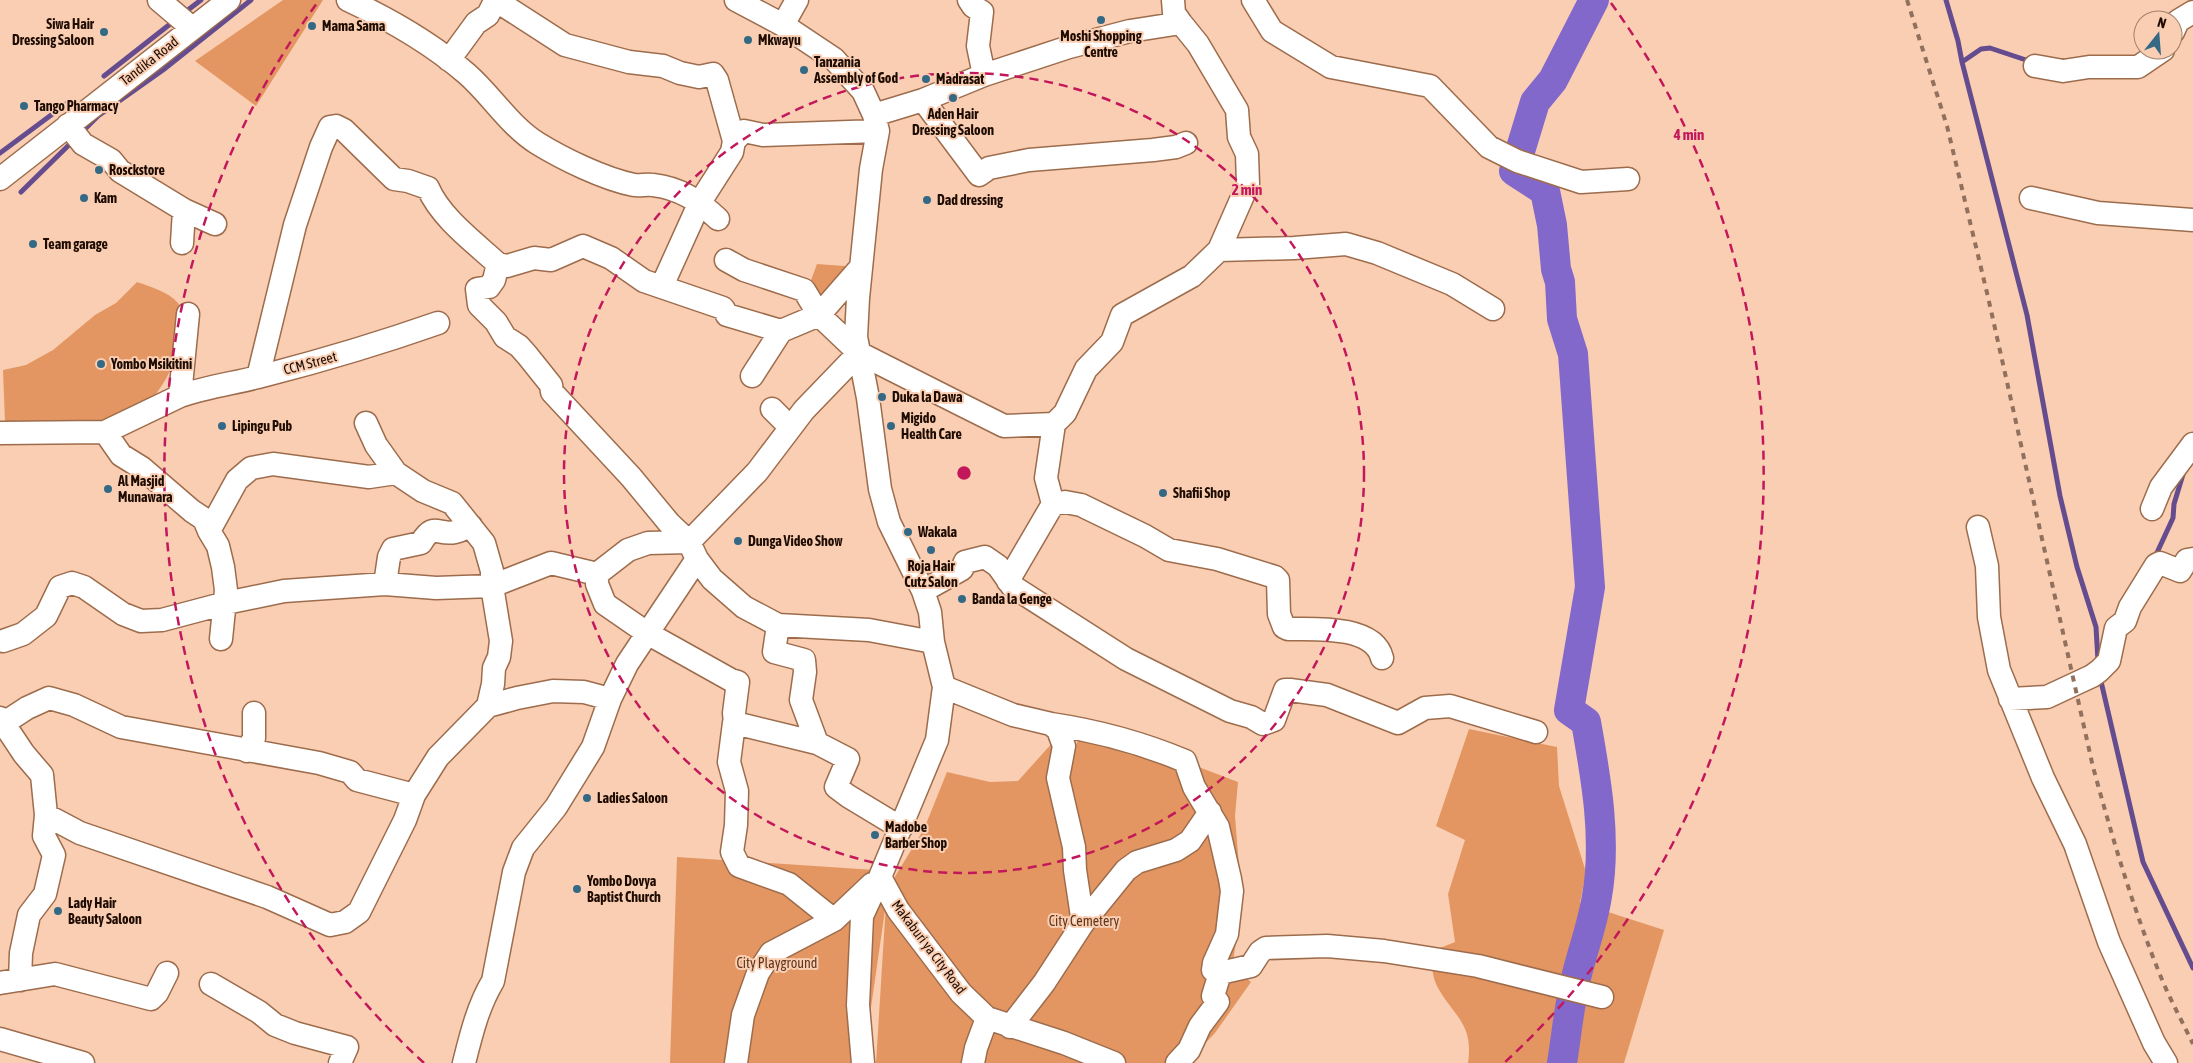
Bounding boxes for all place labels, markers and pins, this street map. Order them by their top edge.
marker: Moshi Shopping Centre [1095,14,1107,26]
place label: Siwa Hair Dressing Saloon [12,16,95,48]
place label: Mama Sama [322,18,386,34]
marker: Mama Sama [306,20,318,32]
marker: Siwa Hair Dressing Saloon [98,26,110,38]
place label: Moshi Shopping Centre [1060,28,1143,60]
place label: Mkwayu [758,32,801,48]
marker: Mkwayu [742,34,754,46]
place label: Tanzania Assembly of God [813,54,898,86]
marker: Tanzania Assembly of God [798,64,810,76]
place label: Madrasat [936,71,984,87]
marker: Madrasat [920,73,932,85]
marker: Aden Hair Dressing Saloon [947,92,959,104]
place label: Tango Pharmacy [34,98,119,114]
marker: Tango Pharmacy [18,100,30,112]
place label: Aden Hair Dressing Saloon [912,106,994,138]
place label: Rosckstore [109,162,165,178]
marker: Rosckstore [93,164,105,176]
place label: Kam [94,190,117,206]
marker: Kam [78,192,90,204]
place label: Dad dressing [937,192,1004,208]
marker: Dad dressing [921,194,933,206]
place label: Team garage [43,236,108,252]
marker: Team garage [27,238,39,250]
place label: Yombo Msikitini [110,356,192,372]
marker: Yombo Msikitini [95,358,107,370]
place label: Duka la Dawa [892,389,963,405]
marker: Duka la Dawa [876,391,888,403]
place label: Migido Health Care [901,410,962,442]
place label: Lipingu Pub [232,418,293,434]
marker: Lipingu Pub [216,420,228,432]
marker: Migido Health Care [885,420,897,432]
centre of rings [955,464,973,482]
place label: Al Masjid Munawara [117,473,173,505]
marker: Al Masjid Munawara [102,483,114,495]
place label: Shafii Shop [1173,485,1231,501]
marker: Shafii Shop [1157,487,1169,499]
place label: Wakala [917,524,958,540]
marker: Wakala [902,526,914,538]
place label: Dunga Video Show [748,533,843,549]
marker: Dunga Video Show [732,535,744,547]
marker: Roja Hair Cutz Salon [925,544,937,556]
place label: Roja Hair Cutz Salon [904,558,958,590]
place label: Banda la Genge [972,591,1052,607]
marker: Banda la Genge [956,593,968,605]
place label: Ladies Saloon [597,790,668,806]
marker: Ladies Saloon [581,792,593,804]
place label: Madobe Barber Shop [885,819,948,851]
marker: Madobe Barber Shop [869,829,881,841]
place label: Yombo Dovya Baptist Church [586,873,661,905]
marker: Yombo Dovya Baptist Church [571,883,583,895]
place label: Lady Hair Beauty Saloon [68,895,142,927]
marker: Lady Hair Beauty Saloon [52,905,64,917]

